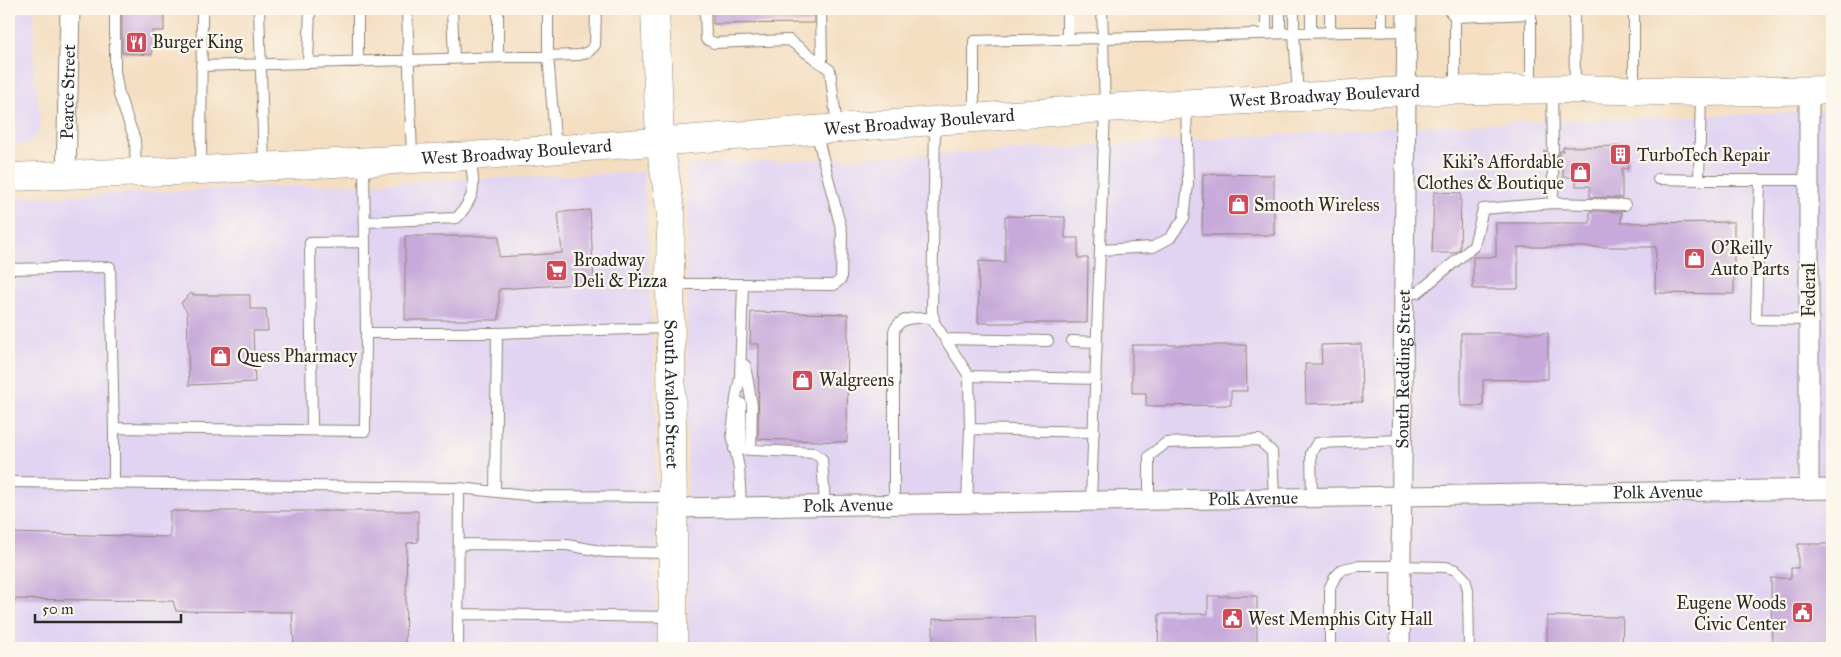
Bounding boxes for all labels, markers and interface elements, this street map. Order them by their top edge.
restaurant icon: Burger King [124,30,148,54]
place label: Burger King [152,31,243,54]
street label: Pearce Street [56,43,80,140]
street label: West Broadway Boulevard [1228,80,1420,112]
street label: West Broadway Boulevard [823,104,1015,140]
street label: West Broadway Boulevard [420,134,613,170]
building icon: TurboTech Repair [1609,143,1633,167]
place label: TurboTech Repair [1637,144,1770,166]
place label: Kiki's Affordable Clothes & Boutique [1417,151,1564,195]
shop icon: Kiki's Affordable Clothes & Boutique [1568,160,1592,184]
shop icon: Smooth Wireless [1226,193,1250,217]
place label: Smooth Wireless [1254,194,1380,216]
place label: O'Reilly Auto Parts [1710,237,1789,280]
shop icon: O'Reilly Auto Parts [1683,246,1707,270]
place label: Broadway Deli & Pizza [573,249,667,292]
supermarket icon: Broadway Deli & Pizza [545,258,569,282]
street label: Federal [1798,263,1820,317]
street label: South Redding Street [1391,289,1415,449]
street label: South Avalon Street [659,319,683,470]
shop icon: Quess Pharmacy [209,344,233,368]
place label: Quess Pharmacy [237,345,358,367]
shop icon: Walgreens [791,368,815,392]
place label: Walgreens [819,369,894,392]
street label: Polk Avenue [1613,480,1703,504]
street label: Polk Avenue [1208,487,1298,510]
street label: Polk Avenue [803,493,893,517]
scale bar [35,592,181,624]
place label: Eugene Woods Civic Center [1676,592,1786,635]
text: 50 m [42,600,74,618]
public building icon: Eugene Woods Civic Center [1790,601,1814,625]
public building icon: West Memphis City Hall [1220,607,1244,631]
place label: West Memphis City Hall [1248,608,1433,630]

